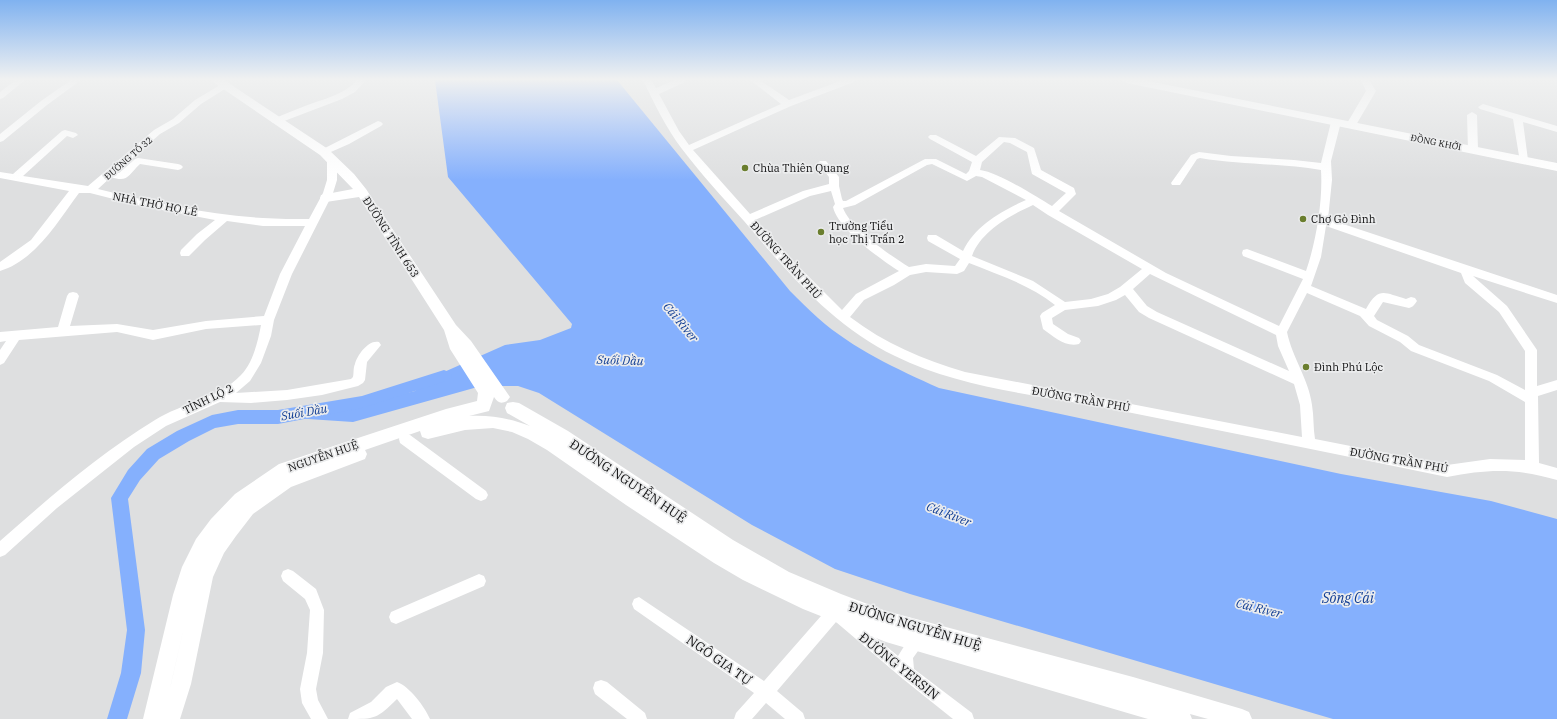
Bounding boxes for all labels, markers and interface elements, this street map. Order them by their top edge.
street label: ĐỒNG KHỞI [1410,130,1463,152]
street label: ĐƯỜNG TỔ 32 [101,133,154,182]
place label: Chùa Thiên Quang [753,161,849,175]
marker: Chùa Thiên Quang [740,163,750,173]
street label: NHÀ THỜ HỌ LÊ [111,188,199,219]
street label: ĐƯỜNG TỈNH 653 [360,194,423,280]
place label: Chợ Gò Đình [1311,212,1376,226]
marker: Chợ Gò Đình [1298,214,1308,224]
street label: ĐƯỜNG TRẦN PHÚ [747,217,826,302]
place label: Trường Tiểu học Thị Trấn 2 [829,219,905,246]
marker: Trường Tiểu học Thị Trấn 2 [816,227,826,237]
water label: Cái River [660,299,702,345]
water label: Suối Dầu [595,352,644,368]
place label: Đình Phú Lộc [1314,360,1384,374]
marker: Đình Phú Lộc [1301,362,1311,372]
street label: TỈNH LỘ 2 [181,381,235,417]
street label: ĐƯỜNG TRẦN PHÚ [1031,381,1132,415]
water label: Suối Dầu [279,401,329,424]
street label: ĐƯỜNG NGUYỄN HUỆ [566,435,690,526]
street label: NGUYỄN HUỆ [286,436,360,475]
street label: ĐƯỜNG TRẦN PHÚ [1349,442,1450,476]
water label: Cái River [925,499,974,530]
water label: Sông Cái [1321,589,1375,607]
water label: Cái River [1235,595,1284,621]
street label: ĐƯỜNG NGUYỄN HUỆ [847,597,983,654]
street label: ĐƯỜNG YERSIN [856,629,942,703]
street label: NGÔ GIA TỰ [683,631,755,689]

